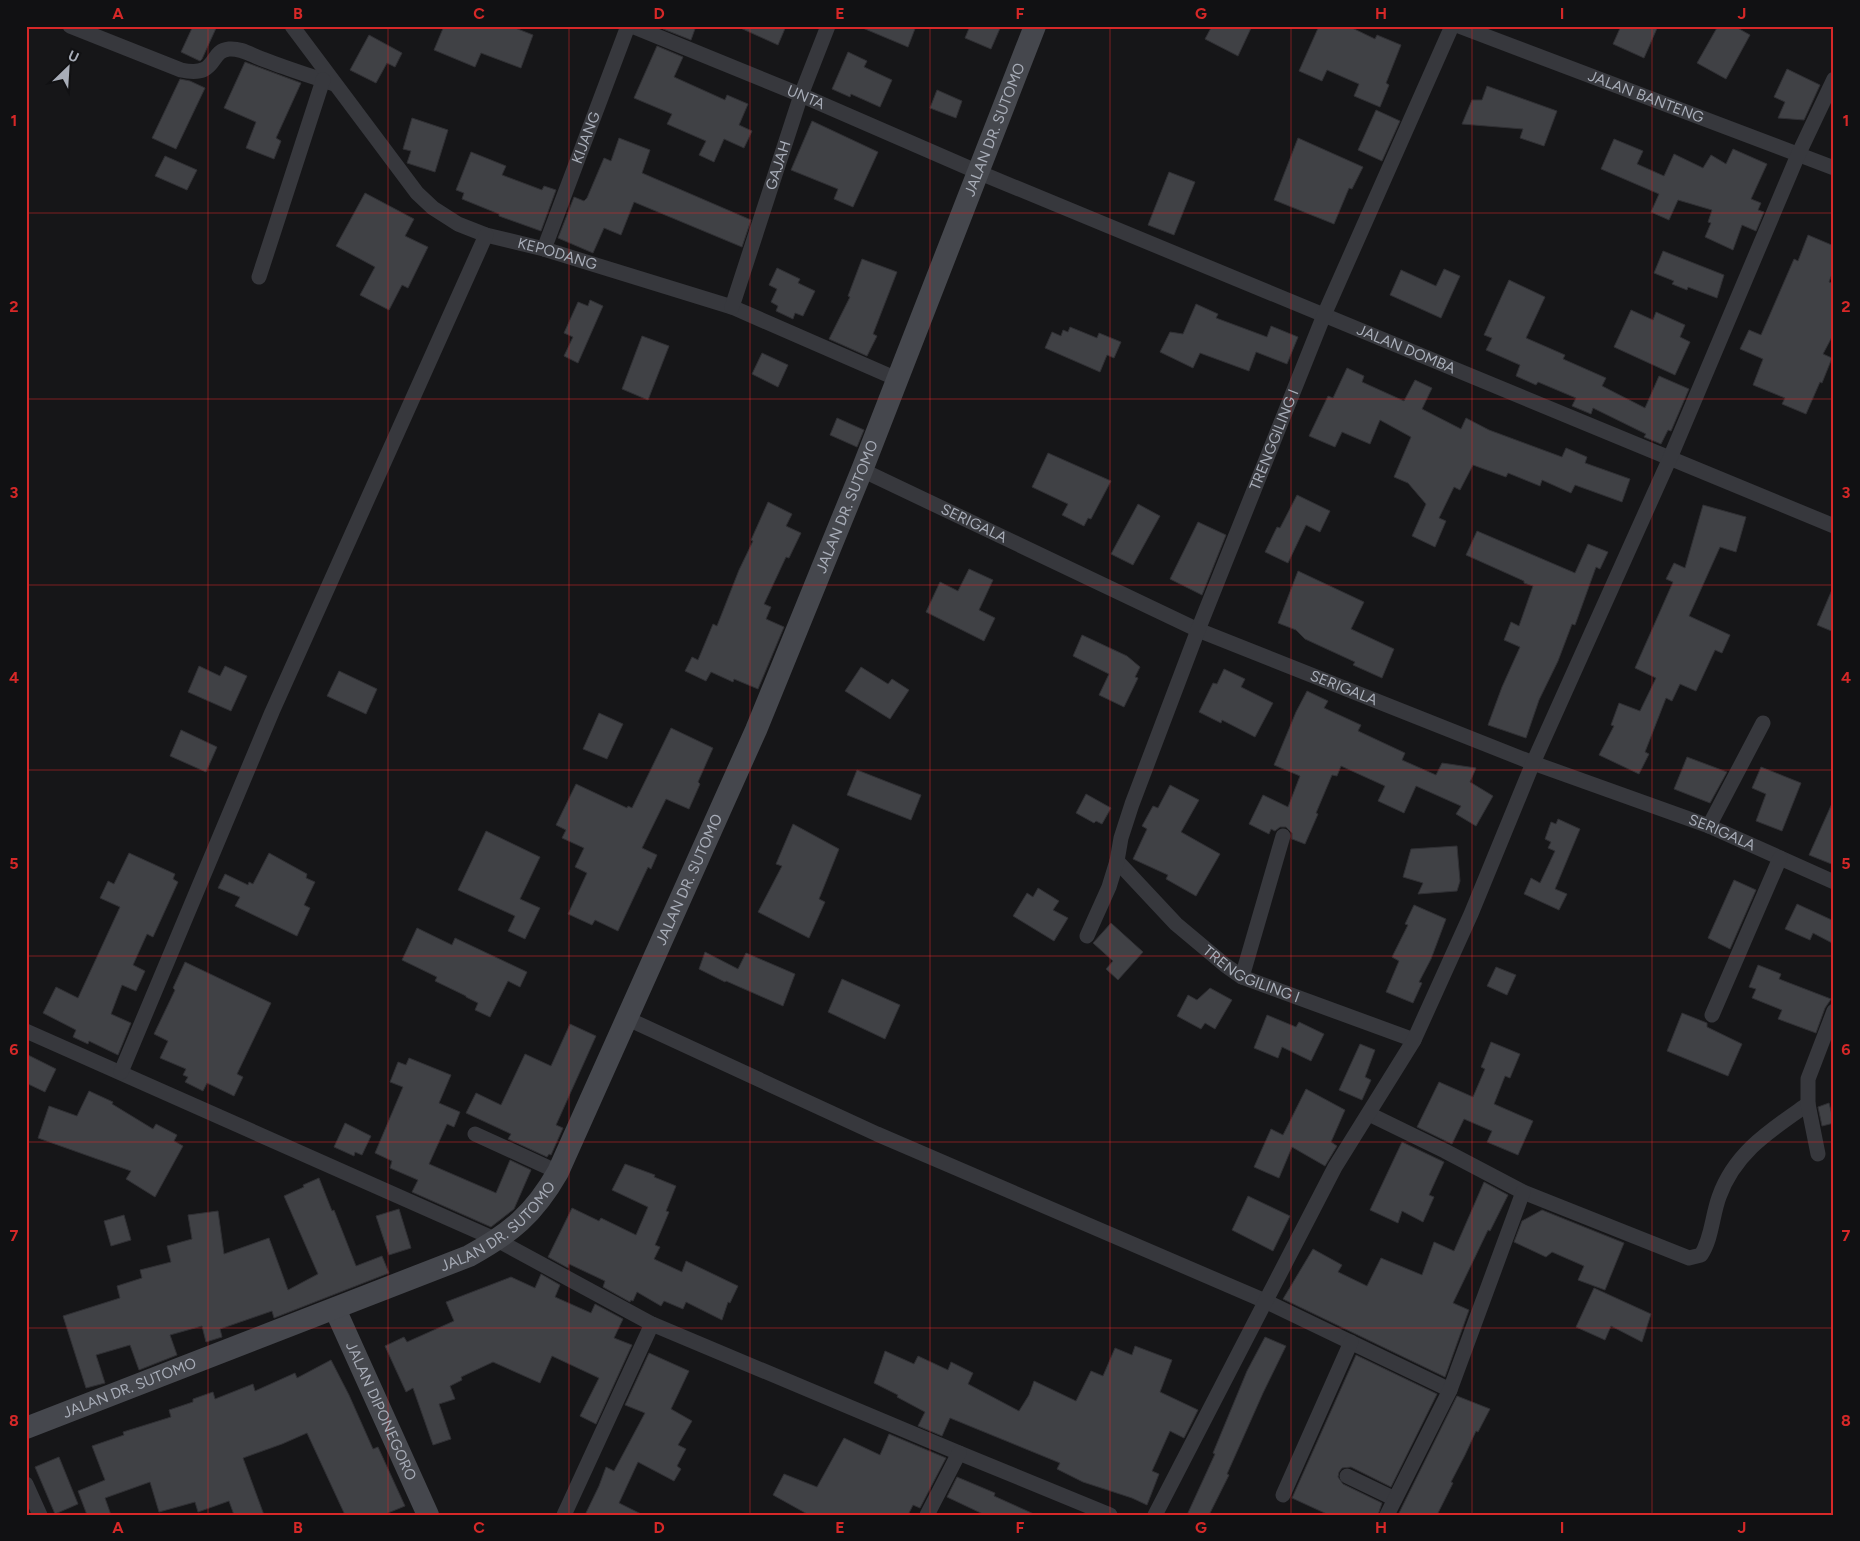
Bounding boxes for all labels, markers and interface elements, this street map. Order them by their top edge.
text: A [112,4,124,23]
text: B [293,4,303,23]
text: C [473,4,485,23]
text: D [653,4,665,23]
text: E [835,4,845,23]
text: F [1016,4,1025,23]
text: G [1195,4,1207,23]
text: H [1375,4,1387,23]
text: I [1560,4,1564,23]
text: J [1738,4,1746,23]
north arrow [42,42,92,92]
text: U [65,47,81,66]
street label: JALAN DR. SUTOMO [961,60,1029,199]
street label: JALAN BANTENG [1586,67,1706,127]
street label: UNTA [784,81,828,113]
street label: KIJANG [568,109,604,166]
text: 1 [11,111,17,130]
text: 1 [1843,111,1849,130]
street label: GAJAH [762,138,795,192]
street label: KEPODANG [516,234,599,274]
text: 2 [9,297,19,316]
text: 2 [1841,297,1851,316]
street label: JALAN DOMBA [1354,321,1458,378]
street label: TRENGGILING I [1246,386,1302,493]
street label: JALAN DR. SUTOMO [812,438,882,576]
text: 3 [10,483,19,502]
text: 3 [1842,483,1851,502]
street label: SERIGALA [938,500,1010,547]
street label: SERIGALA [1307,666,1380,709]
text: 4 [9,668,19,687]
text: 4 [1841,668,1851,687]
street label: SERIGALA [1686,810,1758,855]
street label: JALAN DR. SUTOMO [652,811,726,948]
text: 5 [9,854,19,873]
text: 5 [1841,854,1851,873]
street label: TRENGGILING I [1199,941,1302,1006]
text: 6 [9,1040,19,1059]
text: 6 [1841,1040,1851,1059]
street label: JALAN DR. SUTOMO [438,1178,559,1275]
text: 7 [10,1226,19,1245]
text: 7 [1842,1226,1851,1245]
street label: JALAN DIPONEGORO [342,1339,420,1483]
street label: JALAN DR. SUTOMO [60,1354,199,1422]
text: 8 [9,1411,19,1430]
text: 8 [1841,1411,1851,1430]
text: A [112,1518,124,1537]
text: B [293,1518,303,1537]
text: C [473,1518,485,1537]
text: D [653,1518,665,1537]
text: E [835,1518,845,1537]
text: F [1016,1518,1025,1537]
text: G [1195,1518,1207,1537]
text: H [1375,1518,1387,1537]
text: I [1560,1518,1564,1537]
text: J [1738,1518,1746,1537]

